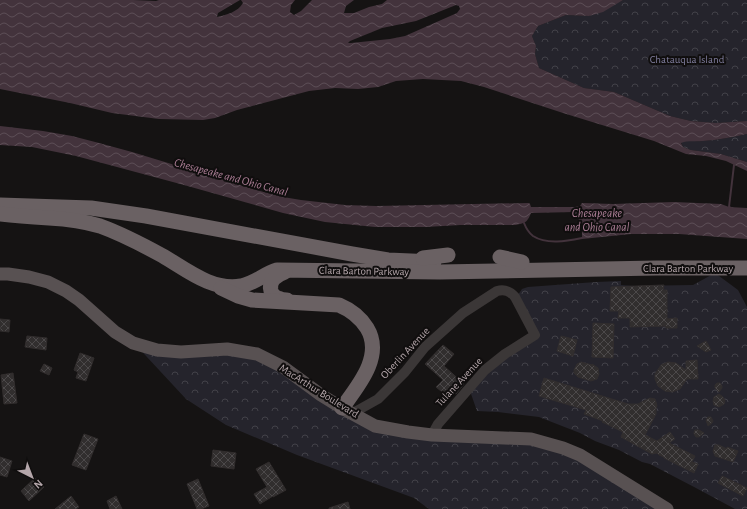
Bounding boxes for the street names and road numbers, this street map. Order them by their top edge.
street label: Clara Barton Parkway [643,263,733,274]
street label: Clara Barton Parkway [319,265,409,277]
street label: Oberlin Avenue [378,325,432,381]
street label: Tulane Avenue [434,355,484,409]
street label: MacArthur Boulevard [277,362,361,420]

